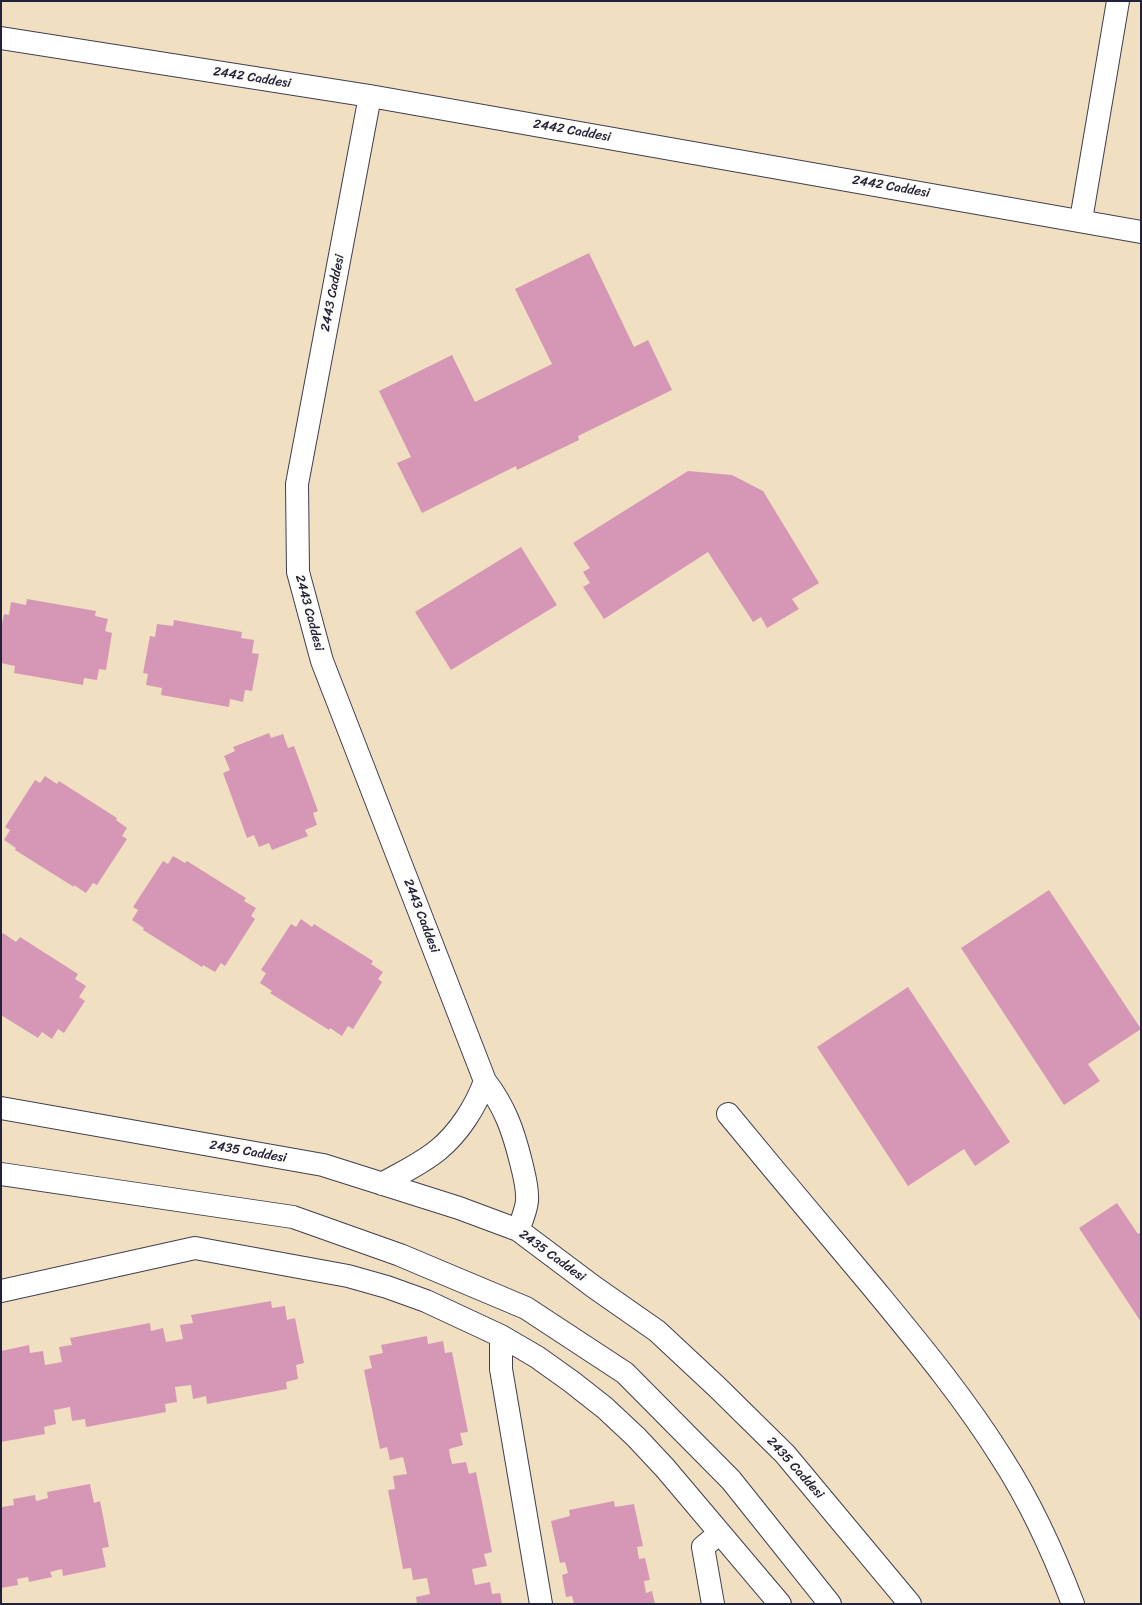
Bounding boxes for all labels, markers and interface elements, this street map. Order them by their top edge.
street label: 2442 Caddesi [212,64,292,92]
street label: 2442 Caddesi [532,116,612,146]
street label: 2442 Caddesi [851,172,931,202]
street label: 2443 Caddesi [318,253,348,333]
street label: 2443 Caddesi [291,573,327,653]
street label: 2443 Caddesi [400,877,442,955]
street label: 2435 Caddesi [208,1138,288,1166]
street label: 2435 Caddesi [516,1227,588,1285]
street label: 2435 Caddesi [763,1434,827,1502]

